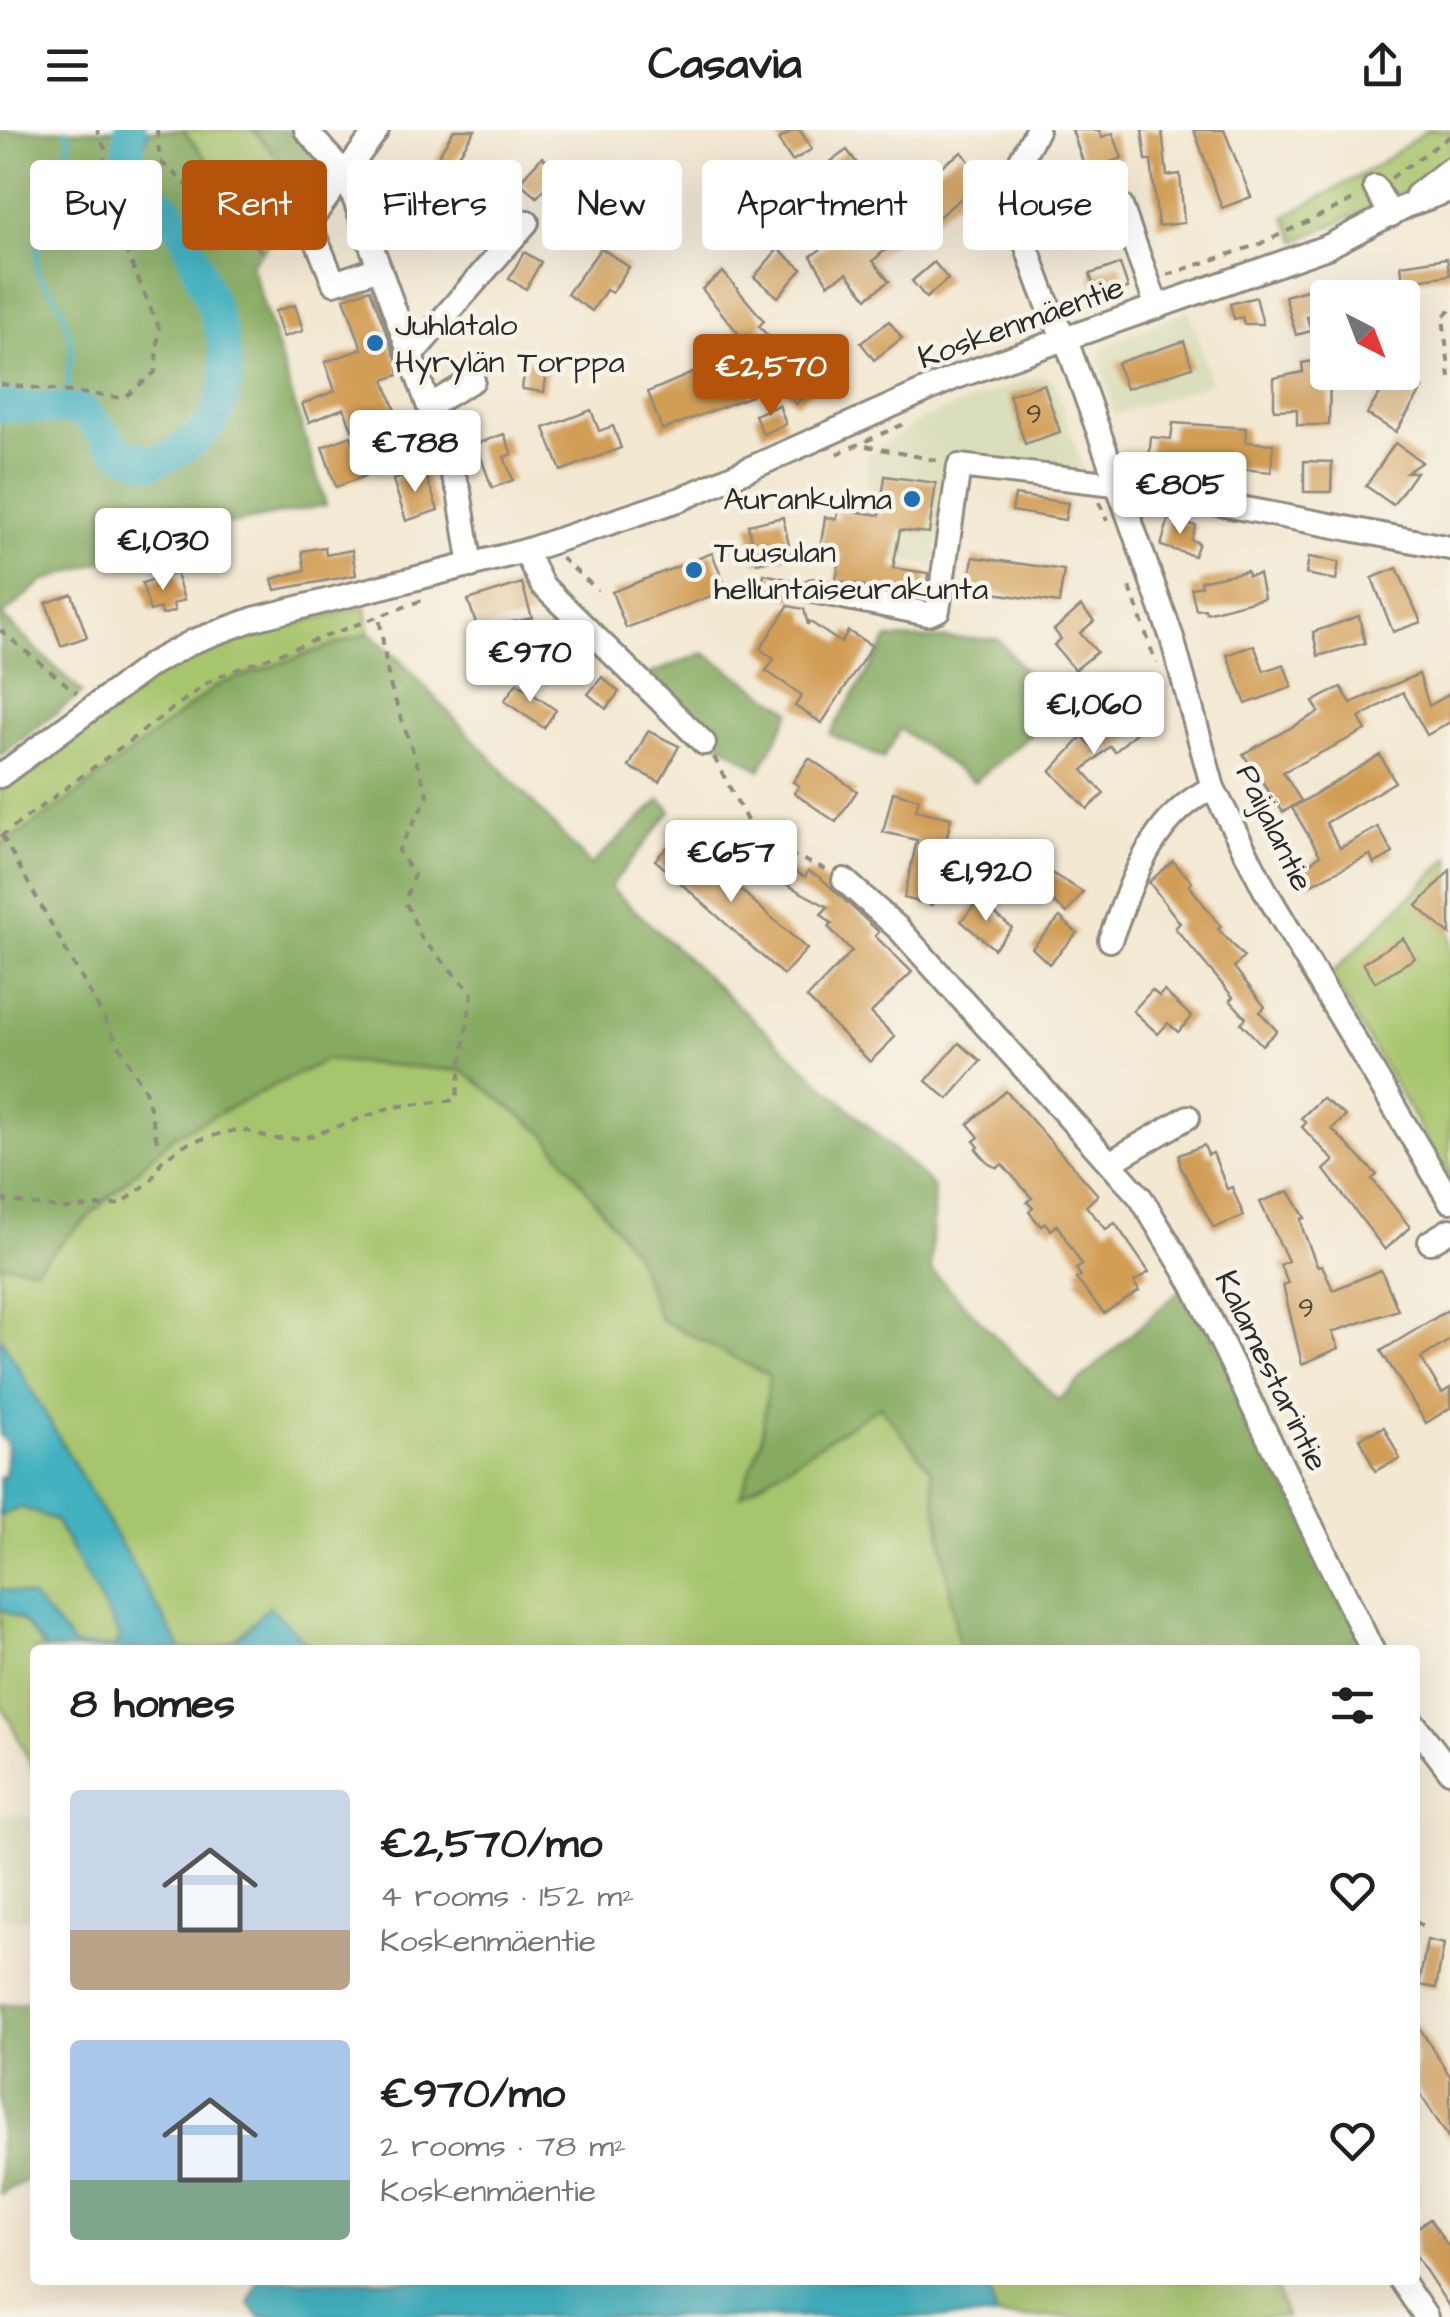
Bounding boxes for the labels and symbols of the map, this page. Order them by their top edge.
street label: Koskenmäentie [912,265,1130,381]
north arrow [1310,280,1420,390]
place label: Juhlatalo Hyrylän Torppa [395,303,625,385]
marker: Juhlatalo Hyrylän Torppa [364,332,386,354]
pin: €2,570 [690,334,852,419]
house number: 9 [1026,395,1042,434]
pin: €788 [356,410,474,495]
pin: €805 [1121,452,1239,537]
place label: Aurankulma [723,477,892,522]
marker: Aurankulma [901,488,923,510]
pin: €1,030 [82,508,244,593]
place label: Tuusulan helluntaiseurakunta [714,530,988,612]
marker: Tuusulan helluntaiseurakunta [683,559,705,581]
pin: €970 [471,620,589,705]
pin: €1,060 [1013,672,1175,757]
street label: Paijalantie [1224,757,1324,899]
pin: €657 [672,820,790,905]
pin: €1,920 [905,839,1067,924]
street label: Kalamestarintie [1203,1263,1339,1479]
house number: 9 [1298,1289,1314,1328]

